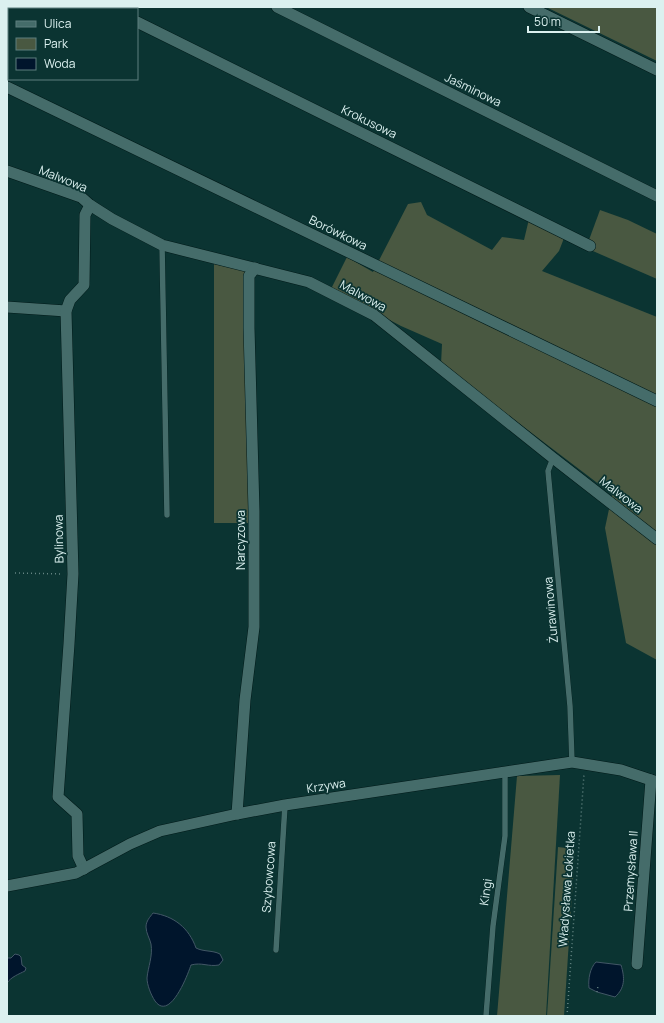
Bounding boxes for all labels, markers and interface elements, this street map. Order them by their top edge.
legend [8,8,138,80]
scale bar [528,8,599,34]
text: 50 m [534,13,561,30]
text: Ulica [44,15,71,32]
text: Park [44,35,69,52]
text: Woda [44,55,75,72]
street label: Jaśminowa [442,69,504,111]
street label: Krokusowa [338,101,400,142]
street label: Malwowa [36,161,90,196]
street label: Borówkowa [306,211,370,254]
street label: Malwowa [337,276,390,315]
street label: Malwowa [596,472,647,517]
street label: Narcyzowa [232,510,249,570]
street label: Bylinowa [50,514,67,564]
street label: Żurawinowa [539,576,562,644]
street label: Krzywa [305,774,347,797]
street label: Władysława Łokietka [554,830,579,948]
street label: Przemysława II [619,830,642,912]
street label: Szybowcowa [258,841,279,913]
street label: Kingi [475,877,496,906]

